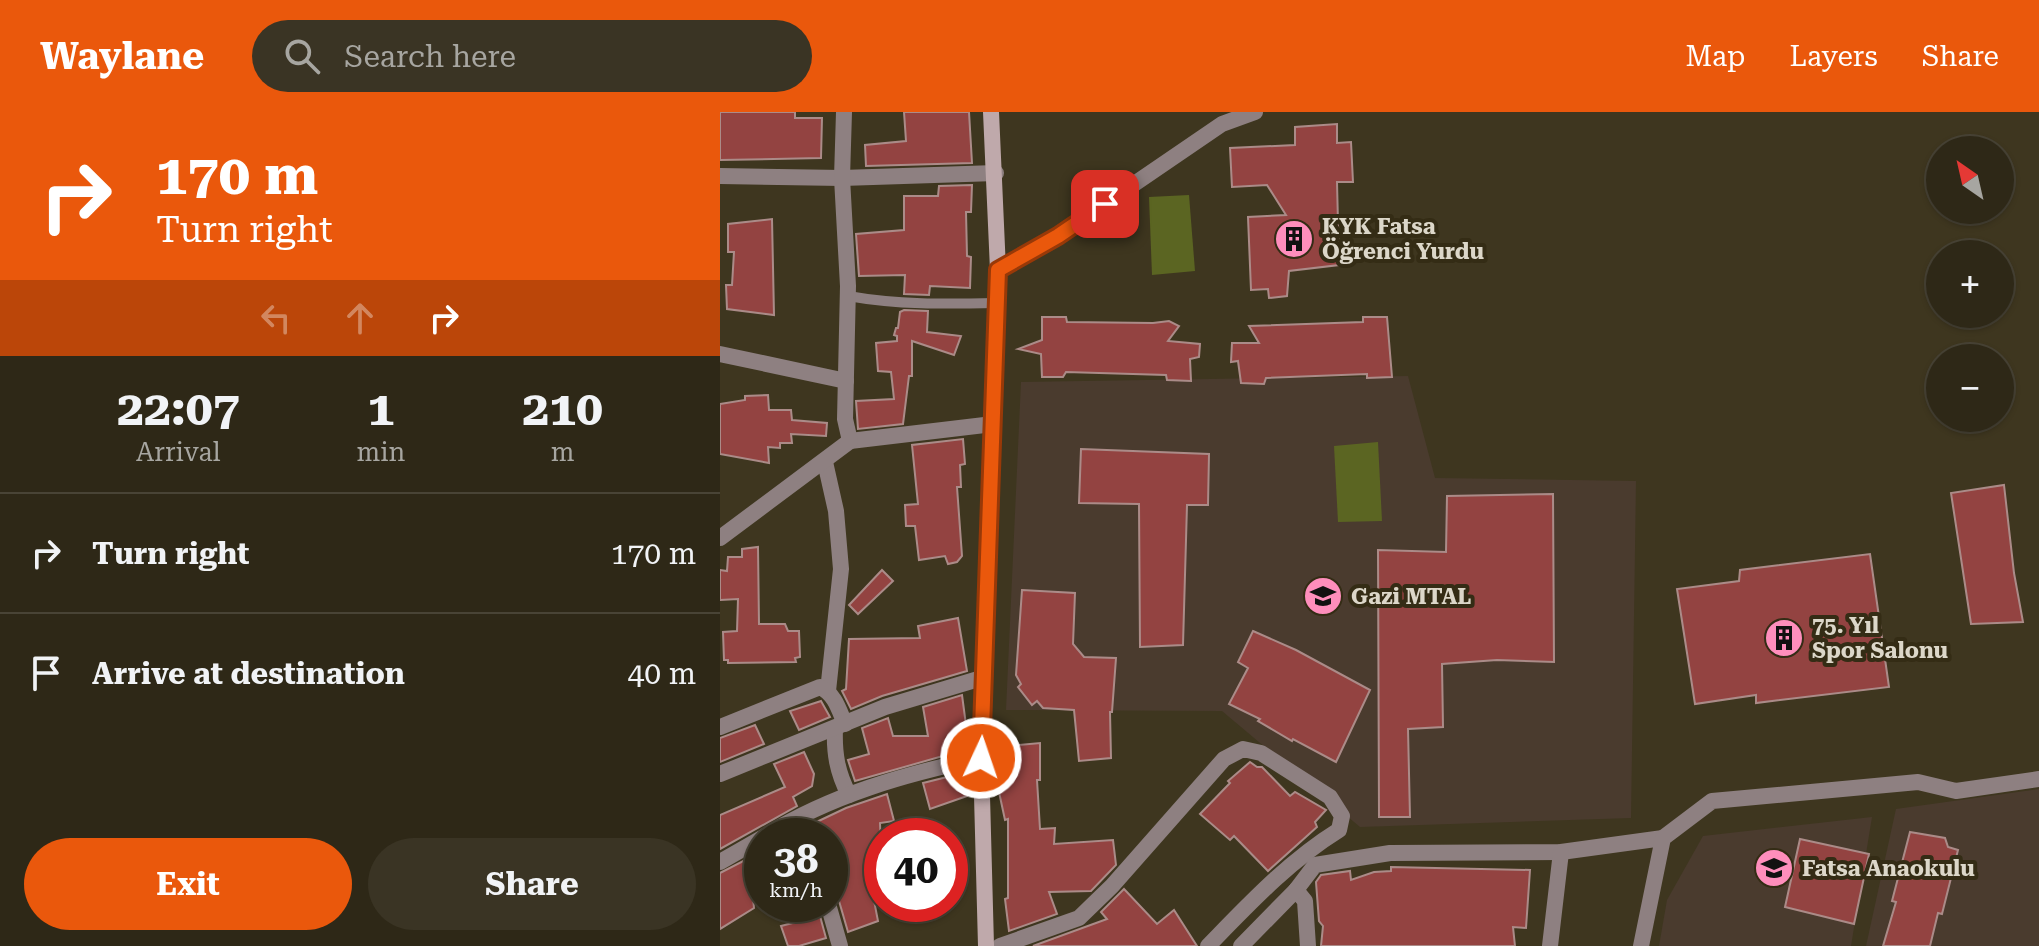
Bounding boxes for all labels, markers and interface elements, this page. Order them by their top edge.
search box [252,20,812,92]
text: Waylane [40,34,204,78]
icon: search [280,34,324,78]
text: Search here [344,39,516,74]
text: Map [1686,40,1745,73]
text: Layers [1789,40,1878,73]
text: Share [1922,40,1999,73]
north arrow [1926,136,2014,224]
map controls [1926,136,2014,432]
text: 170 m [156,142,318,208]
icon: right [24,144,128,248]
pin [1071,170,1139,238]
icon: arrive [1083,182,1127,226]
text: Turn right [156,209,333,251]
place label: KYK Fatsa Öğrenci Yurdu [1322,214,1485,264]
building icon: KYK Fatsa Öğrenci Yurdu [1273,218,1315,260]
button: + [1926,240,2014,328]
icon: left [254,296,298,340]
icon: ahead [338,296,382,340]
icon: right [422,296,466,340]
button: − [1926,344,2014,432]
text: 22:07 [117,381,240,437]
text: 1 [367,381,394,437]
text: 210 [522,381,603,437]
text: Arrival [136,437,221,467]
text: min [357,437,405,467]
text: m [551,437,575,467]
icon: right [24,531,68,575]
text: Turn right [92,536,249,571]
text: 170 m [611,536,696,571]
school or university icon: Gazi MTAL [1302,575,1344,617]
place label: Gazi MTAL [1351,584,1471,609]
place label: 75. Yıl Spor Salonu [1812,613,1949,663]
building icon: 75. Yıl Spor Salonu [1763,617,1805,659]
icon: arrive [24,651,68,695]
text: Arrive at destination [92,656,405,691]
text: 40 m [627,656,696,691]
position arrow [939,716,1023,800]
speed limit sign: 40 [864,818,968,922]
text: 38 [774,836,818,883]
button: Exit [24,838,352,930]
button: Share [368,838,696,930]
school or university icon: Fatsa Anaokulu [1753,847,1795,889]
place label: Fatsa Anaokulu [1802,856,1975,881]
text: km/h [769,878,823,902]

